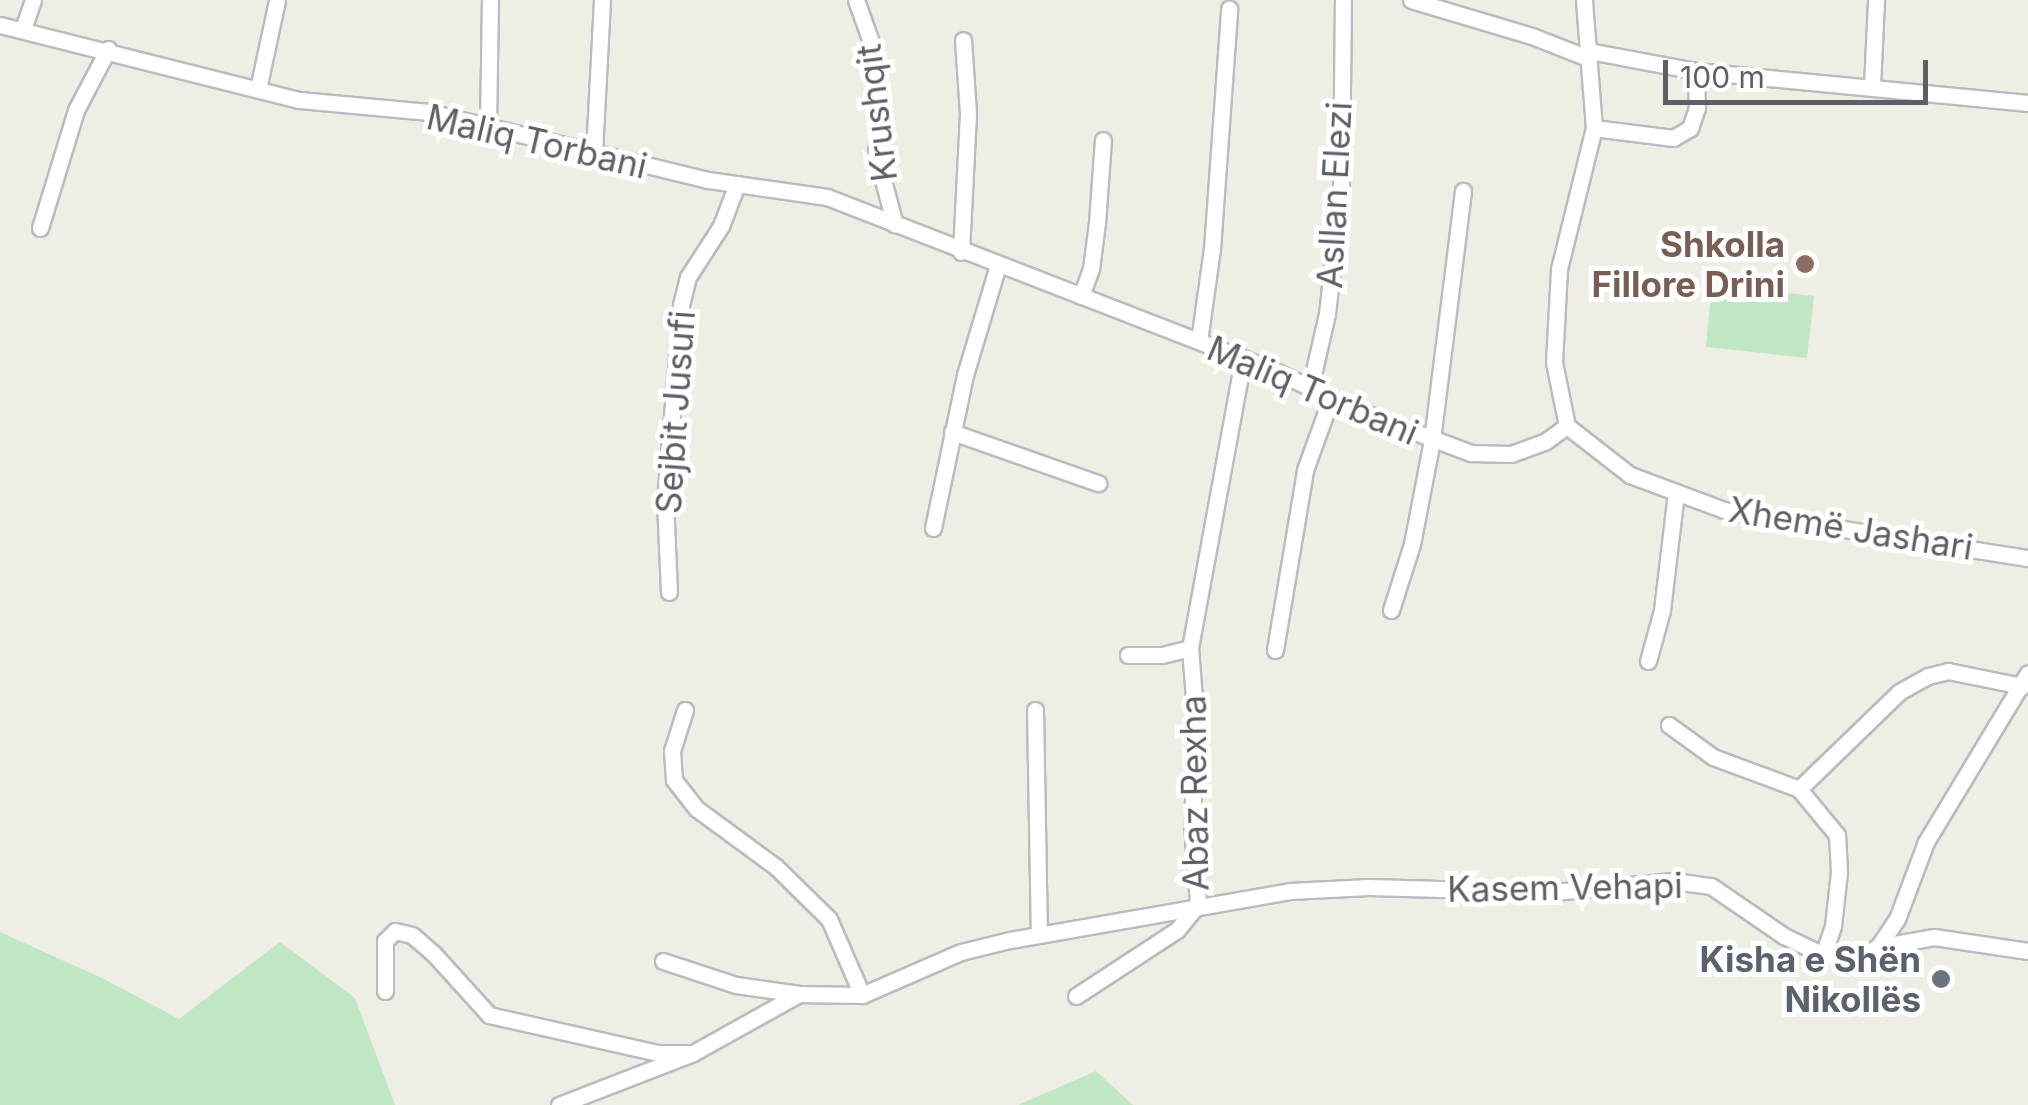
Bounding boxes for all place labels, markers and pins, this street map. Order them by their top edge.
place label: Shkolla Fillore Drini [1591,223,1785,305]
marker: Shkolla Fillore Drini [1794,253,1816,275]
place label: Kisha e Shën Nikollës [1700,938,1921,1020]
marker: Kisha e Shën Nikollës [1930,968,1952,990]

